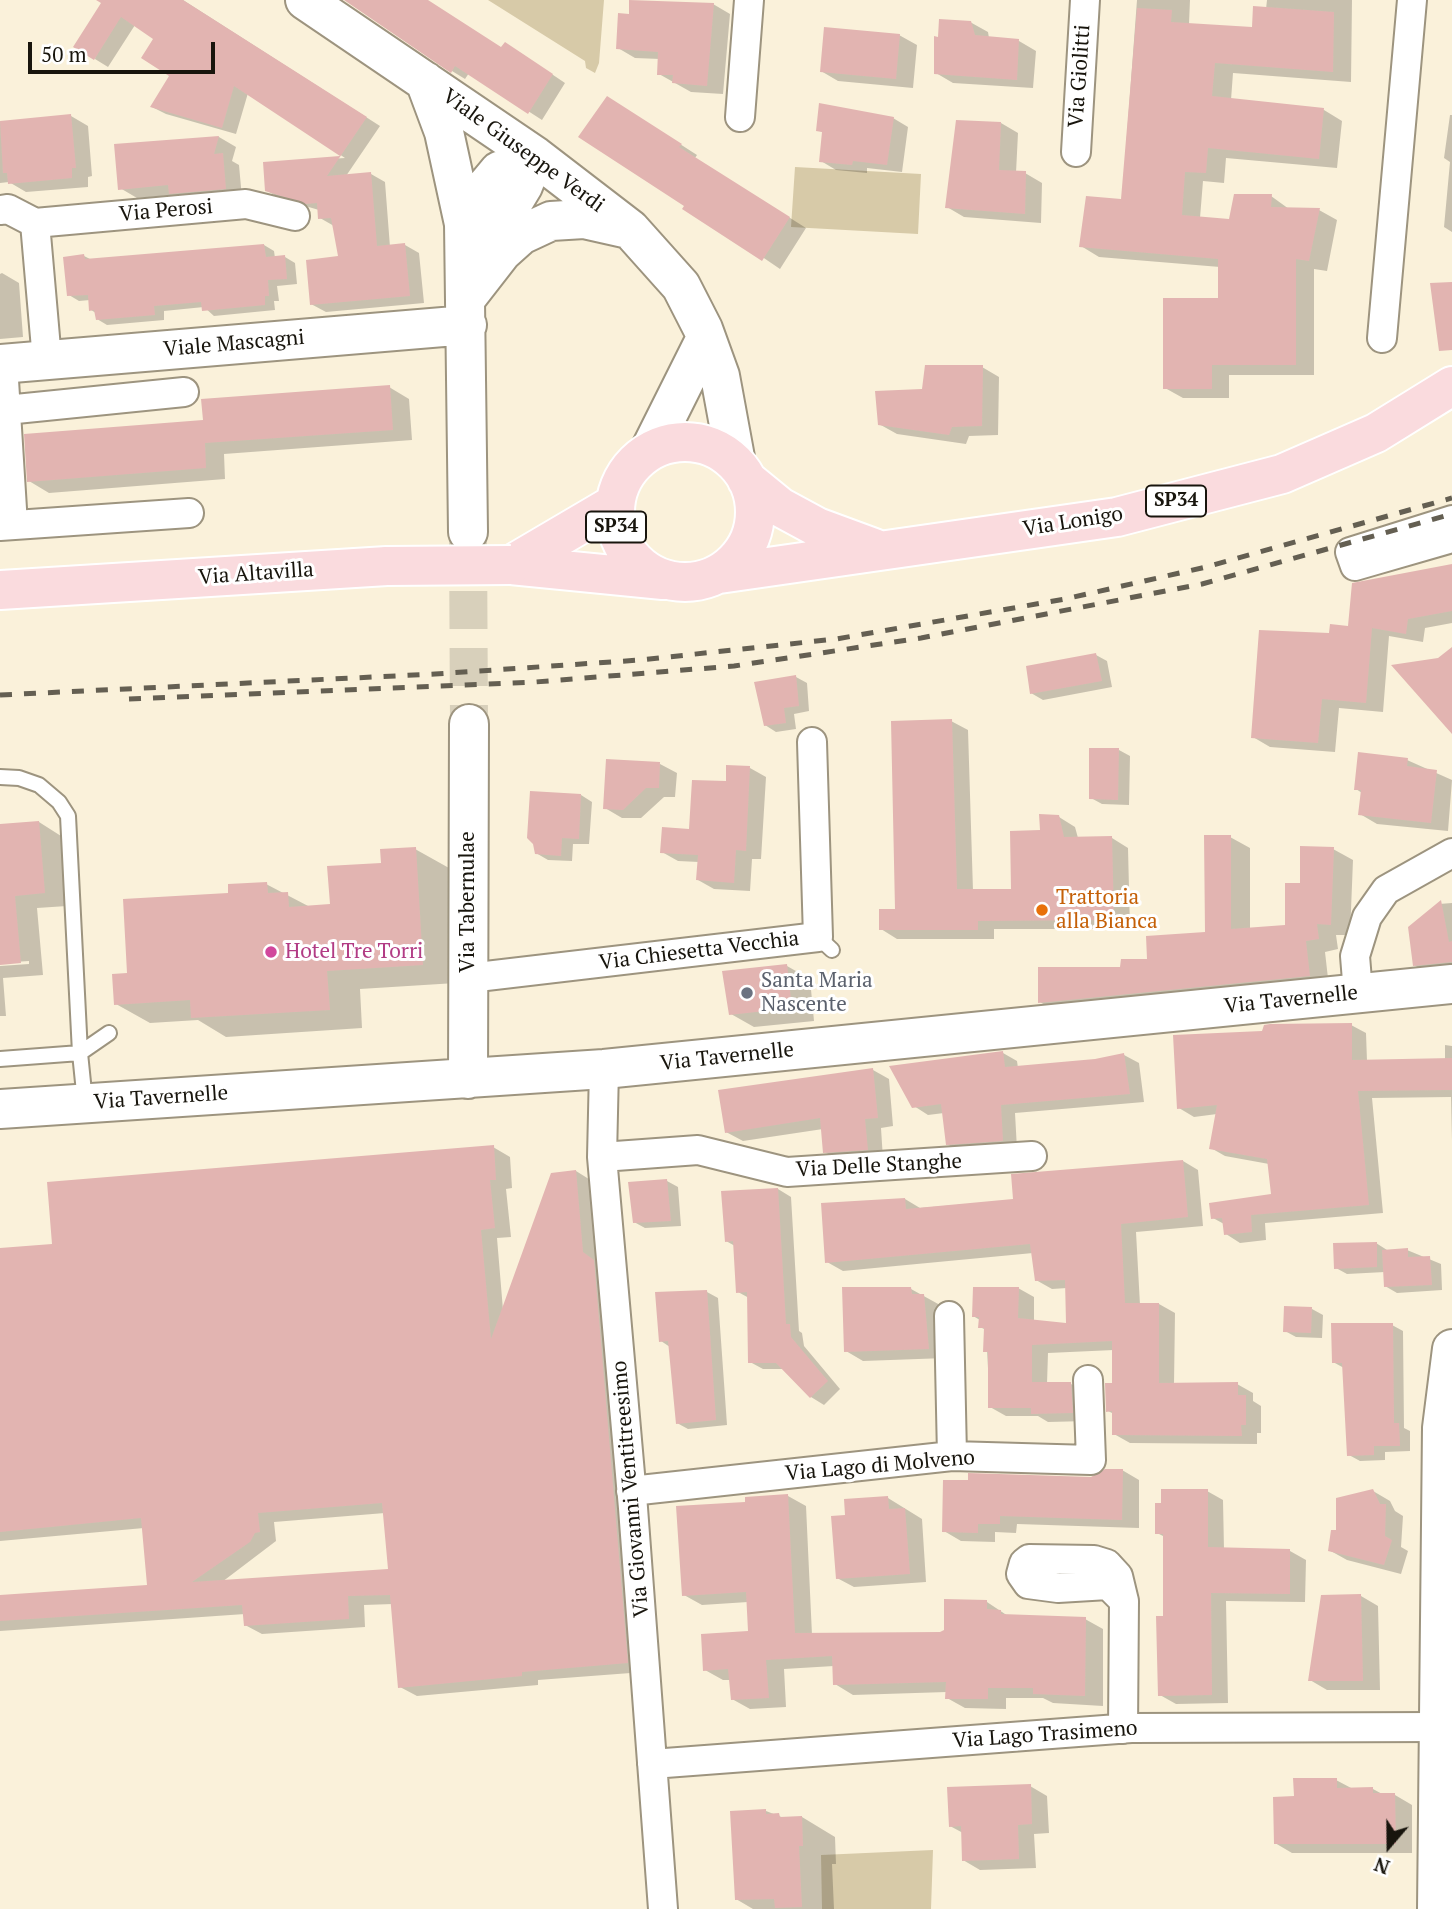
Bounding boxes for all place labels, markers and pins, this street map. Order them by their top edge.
place label: Trattoria alla Bianca [1056,885,1158,935]
marker: Trattoria alla Bianca [1034,902,1050,918]
place label: Hotel Tre Torri [285,939,423,965]
marker: Hotel Tre Torri [263,944,279,960]
place label: Santa Maria Nascente [761,968,873,1018]
marker: Santa Maria Nascente [739,985,755,1001]

